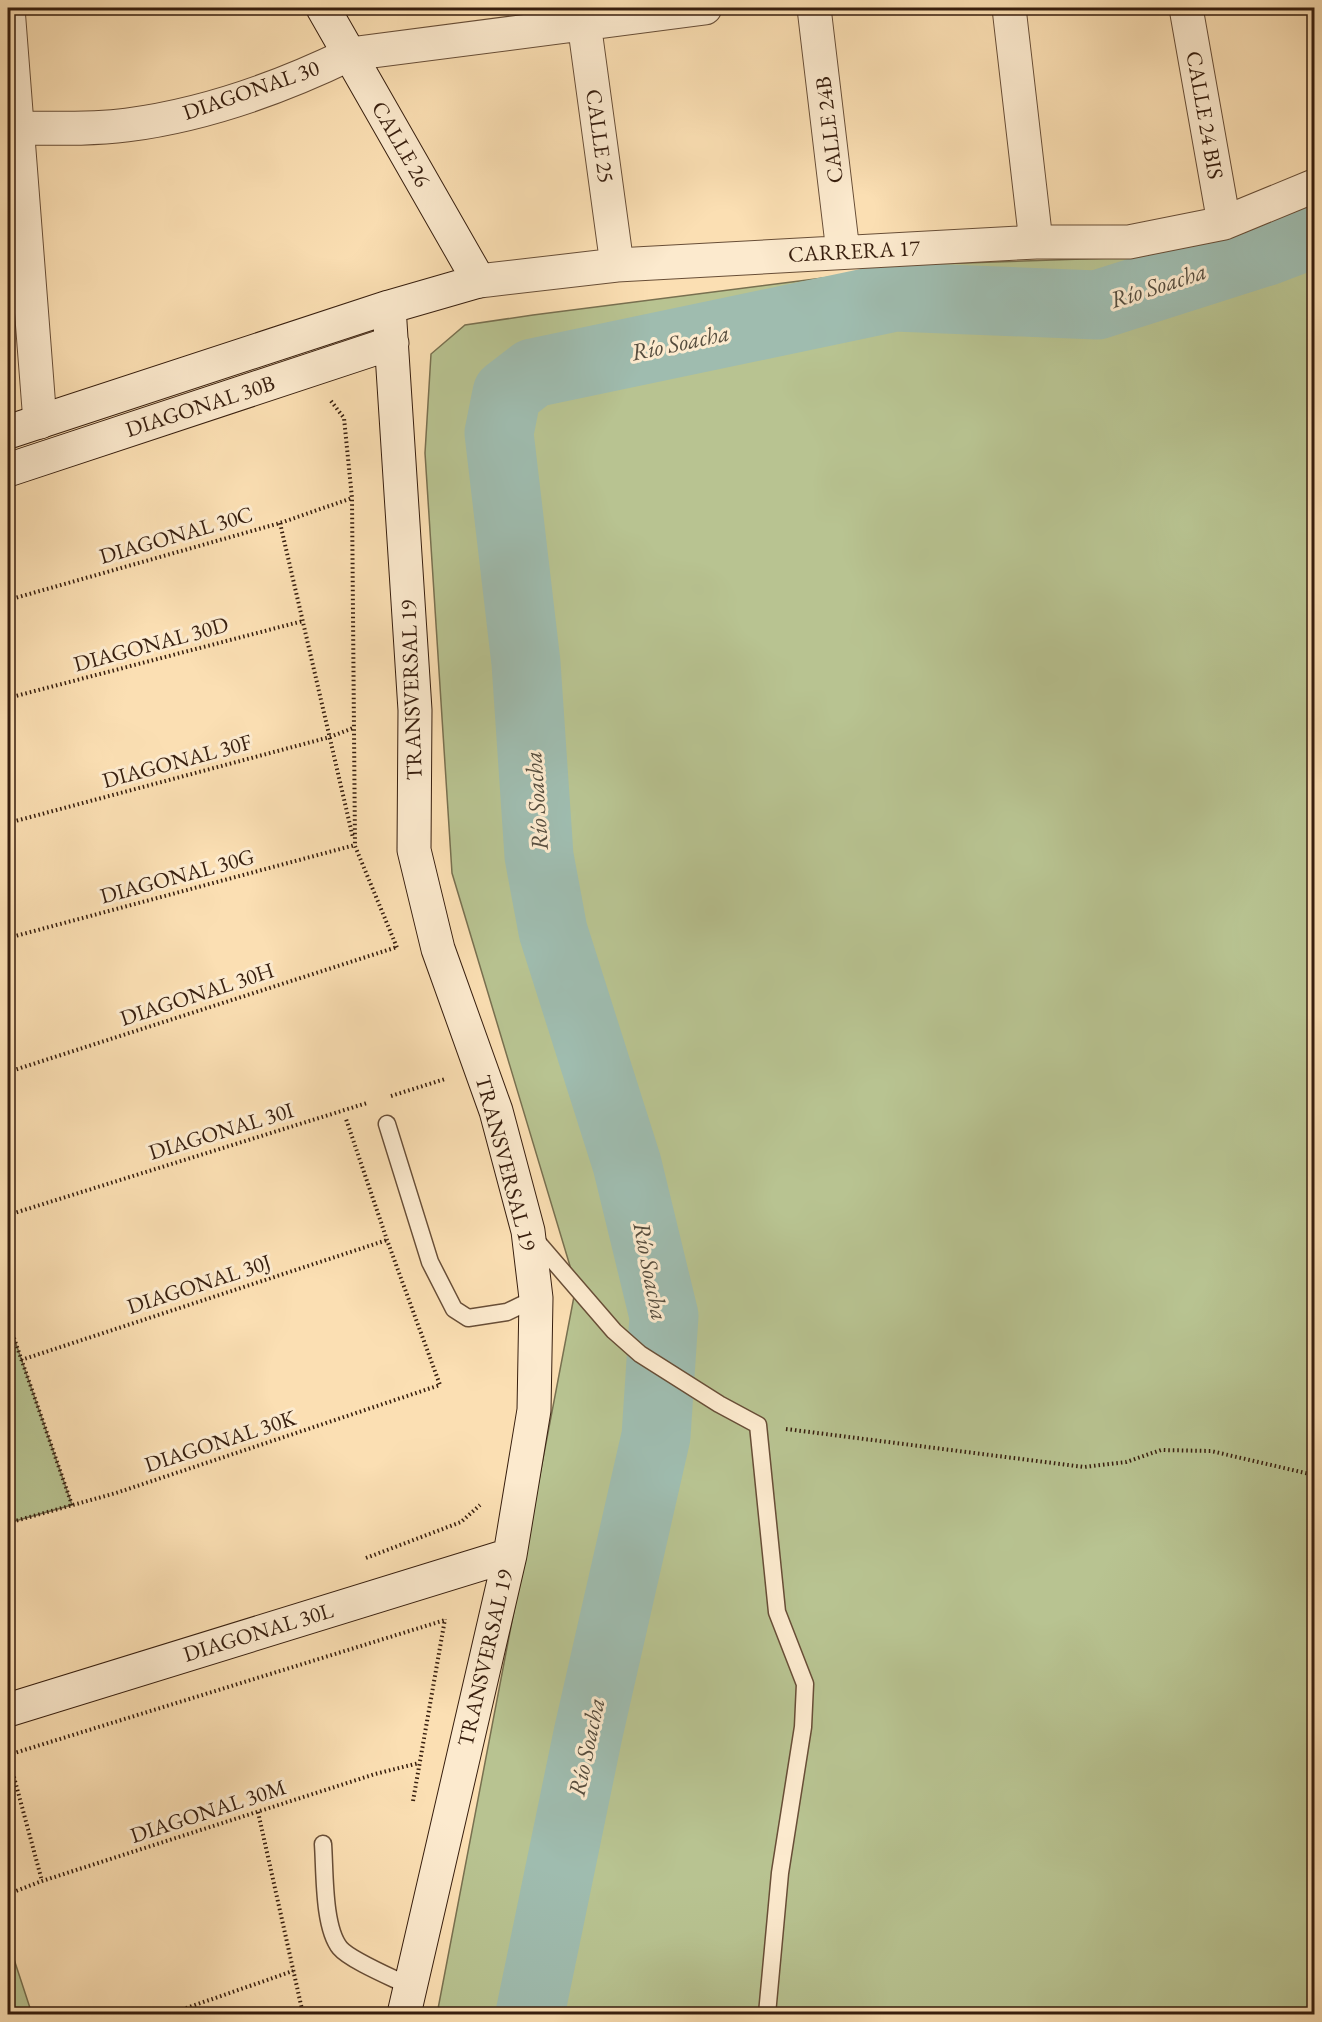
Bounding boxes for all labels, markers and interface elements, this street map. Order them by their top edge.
street label: CALLE 24 BIS [1179,49,1231,181]
street label: DIAGONAL 30 [179,53,323,127]
street label: CALLE 24B [808,75,850,185]
street label: CALLE 25 [579,87,621,185]
street label: CALLE 26 [365,96,437,193]
street label: CARRERA 17 [787,233,921,269]
water label: Río Soacha [1106,255,1210,315]
water label: Río Soacha [628,316,732,368]
street label: DIAGONAL 30B [122,368,278,444]
street label: DIAGONAL 30C [96,499,256,571]
street label: TRANSVERSAL 19 [393,599,429,781]
street label: DIAGONAL 30D [70,609,232,679]
street label: DIAGONAL 30F [99,727,255,795]
water label: Río Soacha [517,750,555,852]
street label: DIAGONAL 30G [97,841,257,911]
street label: DIAGONAL 30H [116,955,278,1033]
street label: TRANSVERSAL 19 [469,1072,544,1255]
street label: DIAGONAL 30I [145,1095,297,1167]
water label: Río Soacha [626,1219,676,1323]
street label: DIAGONAL 30J [123,1247,275,1321]
street label: DIAGONAL 30K [141,1403,300,1479]
street label: TRANSVERSAL 19 [451,1566,520,1749]
street label: DIAGONAL 30L [179,1595,337,1669]
water label: Río Soacha [560,1695,612,1799]
street label: DIAGONAL 30M [126,1772,290,1850]

